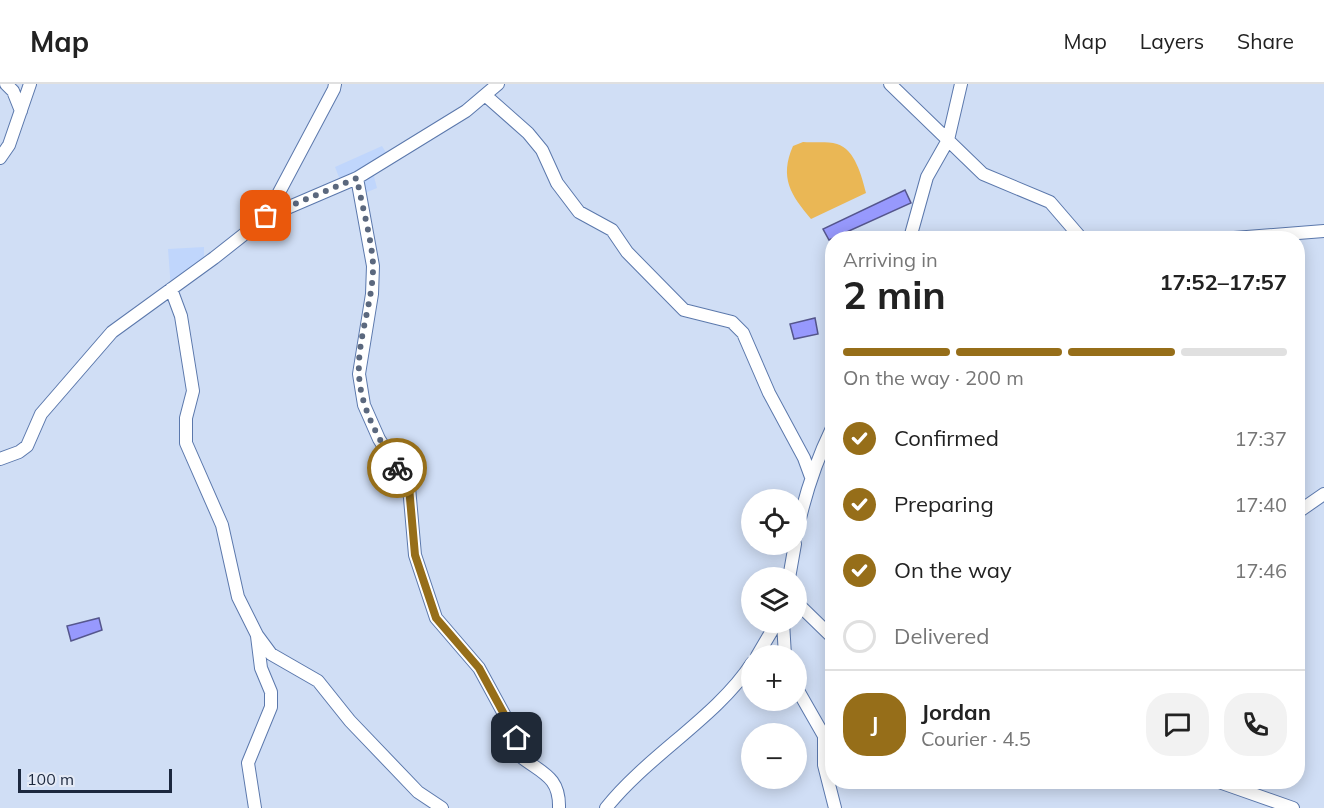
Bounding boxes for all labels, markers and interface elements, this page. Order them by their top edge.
text: Map [30,24,89,59]
text: Map [1064,28,1107,54]
text: Layers [1140,28,1204,54]
text: Share [1237,28,1294,54]
pin [240,190,291,241]
icon: bag [249,199,282,232]
text: Arriving in [843,247,938,272]
text: 17:52–17:57 [1159,268,1287,296]
text: 2 min [843,270,946,319]
text: On the way · 200 m [843,365,1024,390]
icon: check [843,422,876,455]
text: Confirmed [894,424,999,452]
text: 17:37 [1234,426,1287,451]
courier [367,438,427,498]
icon: bike [381,452,414,485]
icon: check [843,488,876,521]
map controls [741,489,807,789]
button: locate [741,489,807,555]
text: Preparing [894,490,994,518]
text: 17:40 [1234,492,1287,517]
icon: check [843,554,876,587]
text: On the way [894,556,1012,584]
text: 17:46 [1234,558,1287,583]
button: layers [741,567,807,633]
text: Delivered [894,622,989,650]
button: + [741,645,807,711]
button: chat [1146,693,1209,756]
button: phone [1224,693,1287,756]
text: Jordan [921,698,991,726]
text: J [871,710,878,738]
pin [491,712,542,763]
icon: home [500,721,533,754]
button: − [741,723,807,789]
text: Courier · 4.5 [921,726,1031,751]
scale bar [18,766,172,794]
text: 100 m [27,769,74,789]

